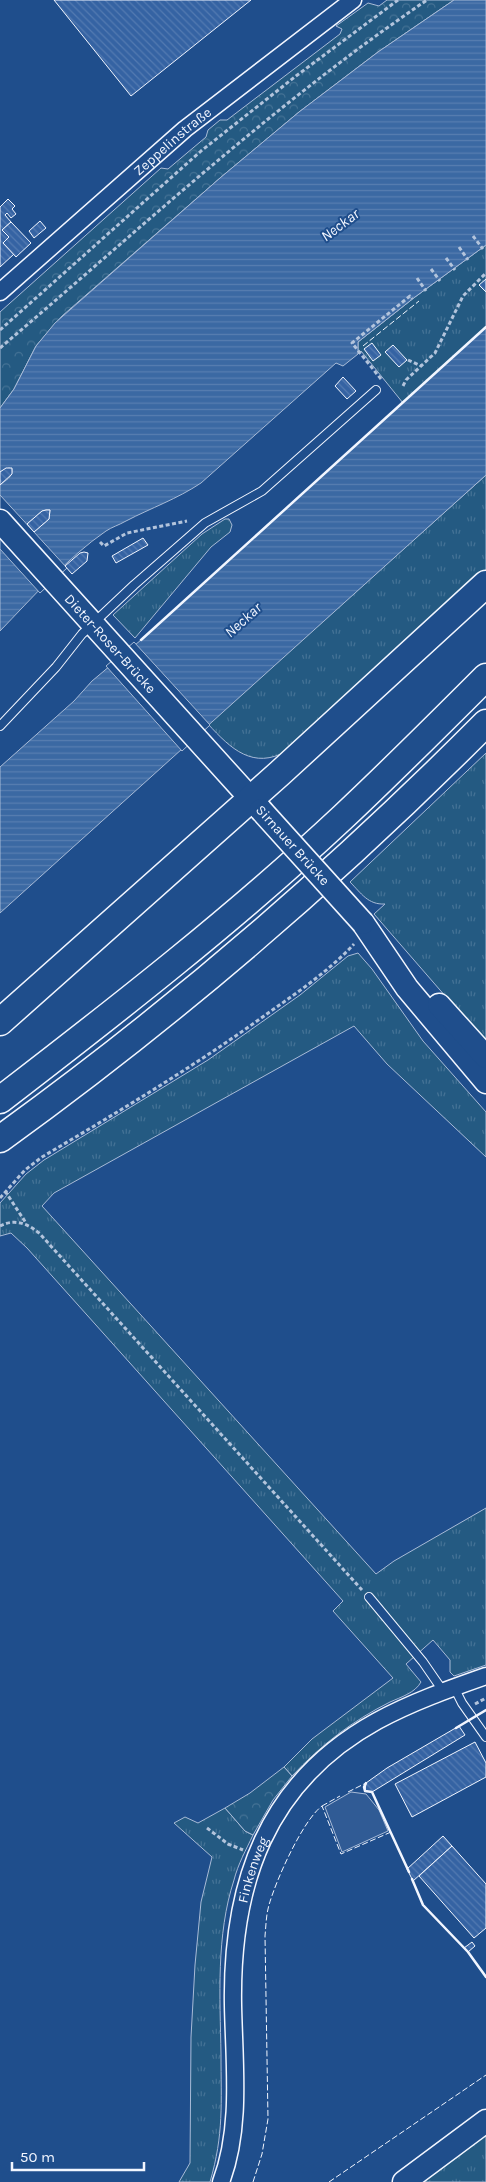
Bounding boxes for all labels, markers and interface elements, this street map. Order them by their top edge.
street label: Zeppelinstraße [130,104,215,179]
water label: Neckar [317,204,363,245]
street label: Dieter-Roser-Brücke [61,590,160,697]
water label: Neckar [221,598,266,641]
street label: Sirnauer Brücke [252,802,333,889]
street label: Finkenweg [234,1834,272,1905]
scale bar [12,2140,145,2172]
text: 50 m [20,2148,55,2166]

